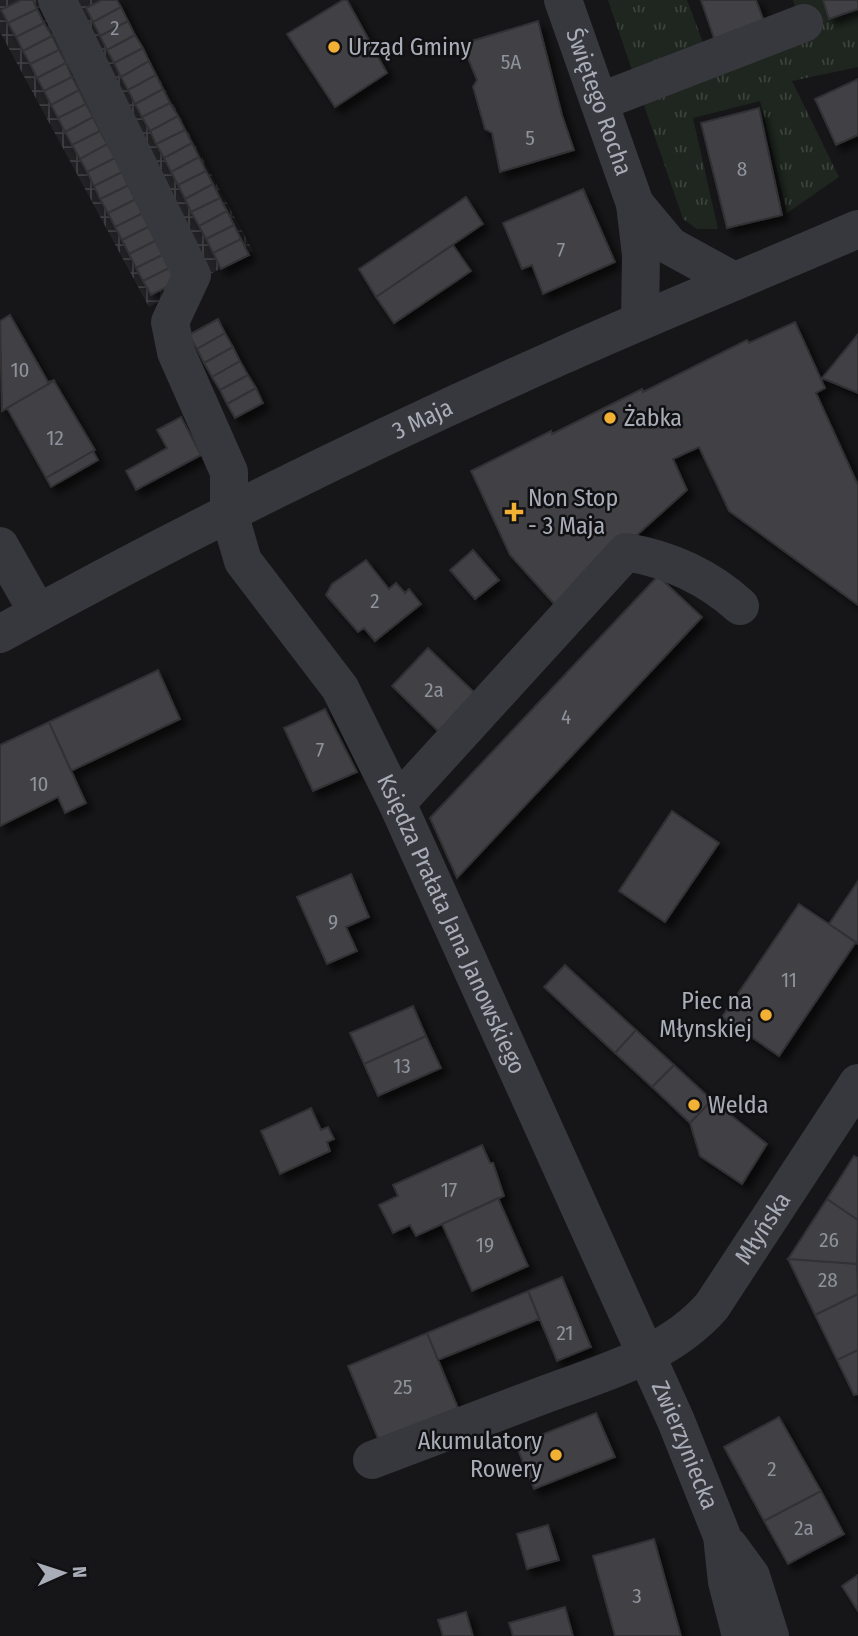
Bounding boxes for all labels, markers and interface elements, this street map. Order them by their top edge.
house number: 2 [110,15,120,41]
street label: Świętego Rocha [560,24,638,179]
place label: Urząd Gminy [348,33,471,61]
marker: Urząd Gminy [326,39,342,55]
house number: 5A [501,49,521,75]
house number: 5 [525,125,535,151]
house number: 8 [737,156,747,182]
house number: 7 [557,237,565,263]
house number: 10 [10,357,30,383]
street label: 3 Maja [388,393,457,445]
place label: Żabka [624,404,682,432]
marker: Żabka [602,410,618,426]
house number: 12 [46,425,64,451]
place label: Non Stop - 3 Maja [528,484,618,540]
marker: Non Stop - 3 Maja [506,504,522,520]
house number: 2 [370,588,380,614]
house number: 2a [424,677,444,703]
house number: 4 [561,704,571,730]
house number: 7 [316,737,324,763]
street label: Księdza Prałata Jana Janowskiego [371,770,531,1078]
house number: 10 [29,771,49,797]
house number: 9 [328,909,338,935]
house number: 11 [781,967,797,993]
place label: Piec na Młynskiej [659,987,752,1043]
marker: Piec na Młynskiej [758,1007,774,1023]
house number: 13 [393,1053,411,1079]
place label: Welda [708,1091,768,1119]
marker: Welda [686,1097,702,1113]
house number: 17 [441,1177,457,1203]
street label: Młyńska [729,1187,797,1270]
house number: 26 [819,1227,839,1253]
house number: 19 [476,1232,494,1258]
house number: 28 [818,1267,838,1293]
house number: 21 [557,1320,574,1346]
house number: 25 [394,1374,412,1400]
street label: Zwierzyniecka [646,1376,724,1514]
place label: Akumulatory Rowery [418,1427,542,1483]
marker: Akumulatory Rowery [548,1447,564,1463]
house number: 2 [767,1456,777,1482]
house number: 2a [794,1515,814,1541]
north arrow [28,1538,98,1608]
text: N [68,1566,91,1578]
house number: 3 [632,1583,642,1609]

